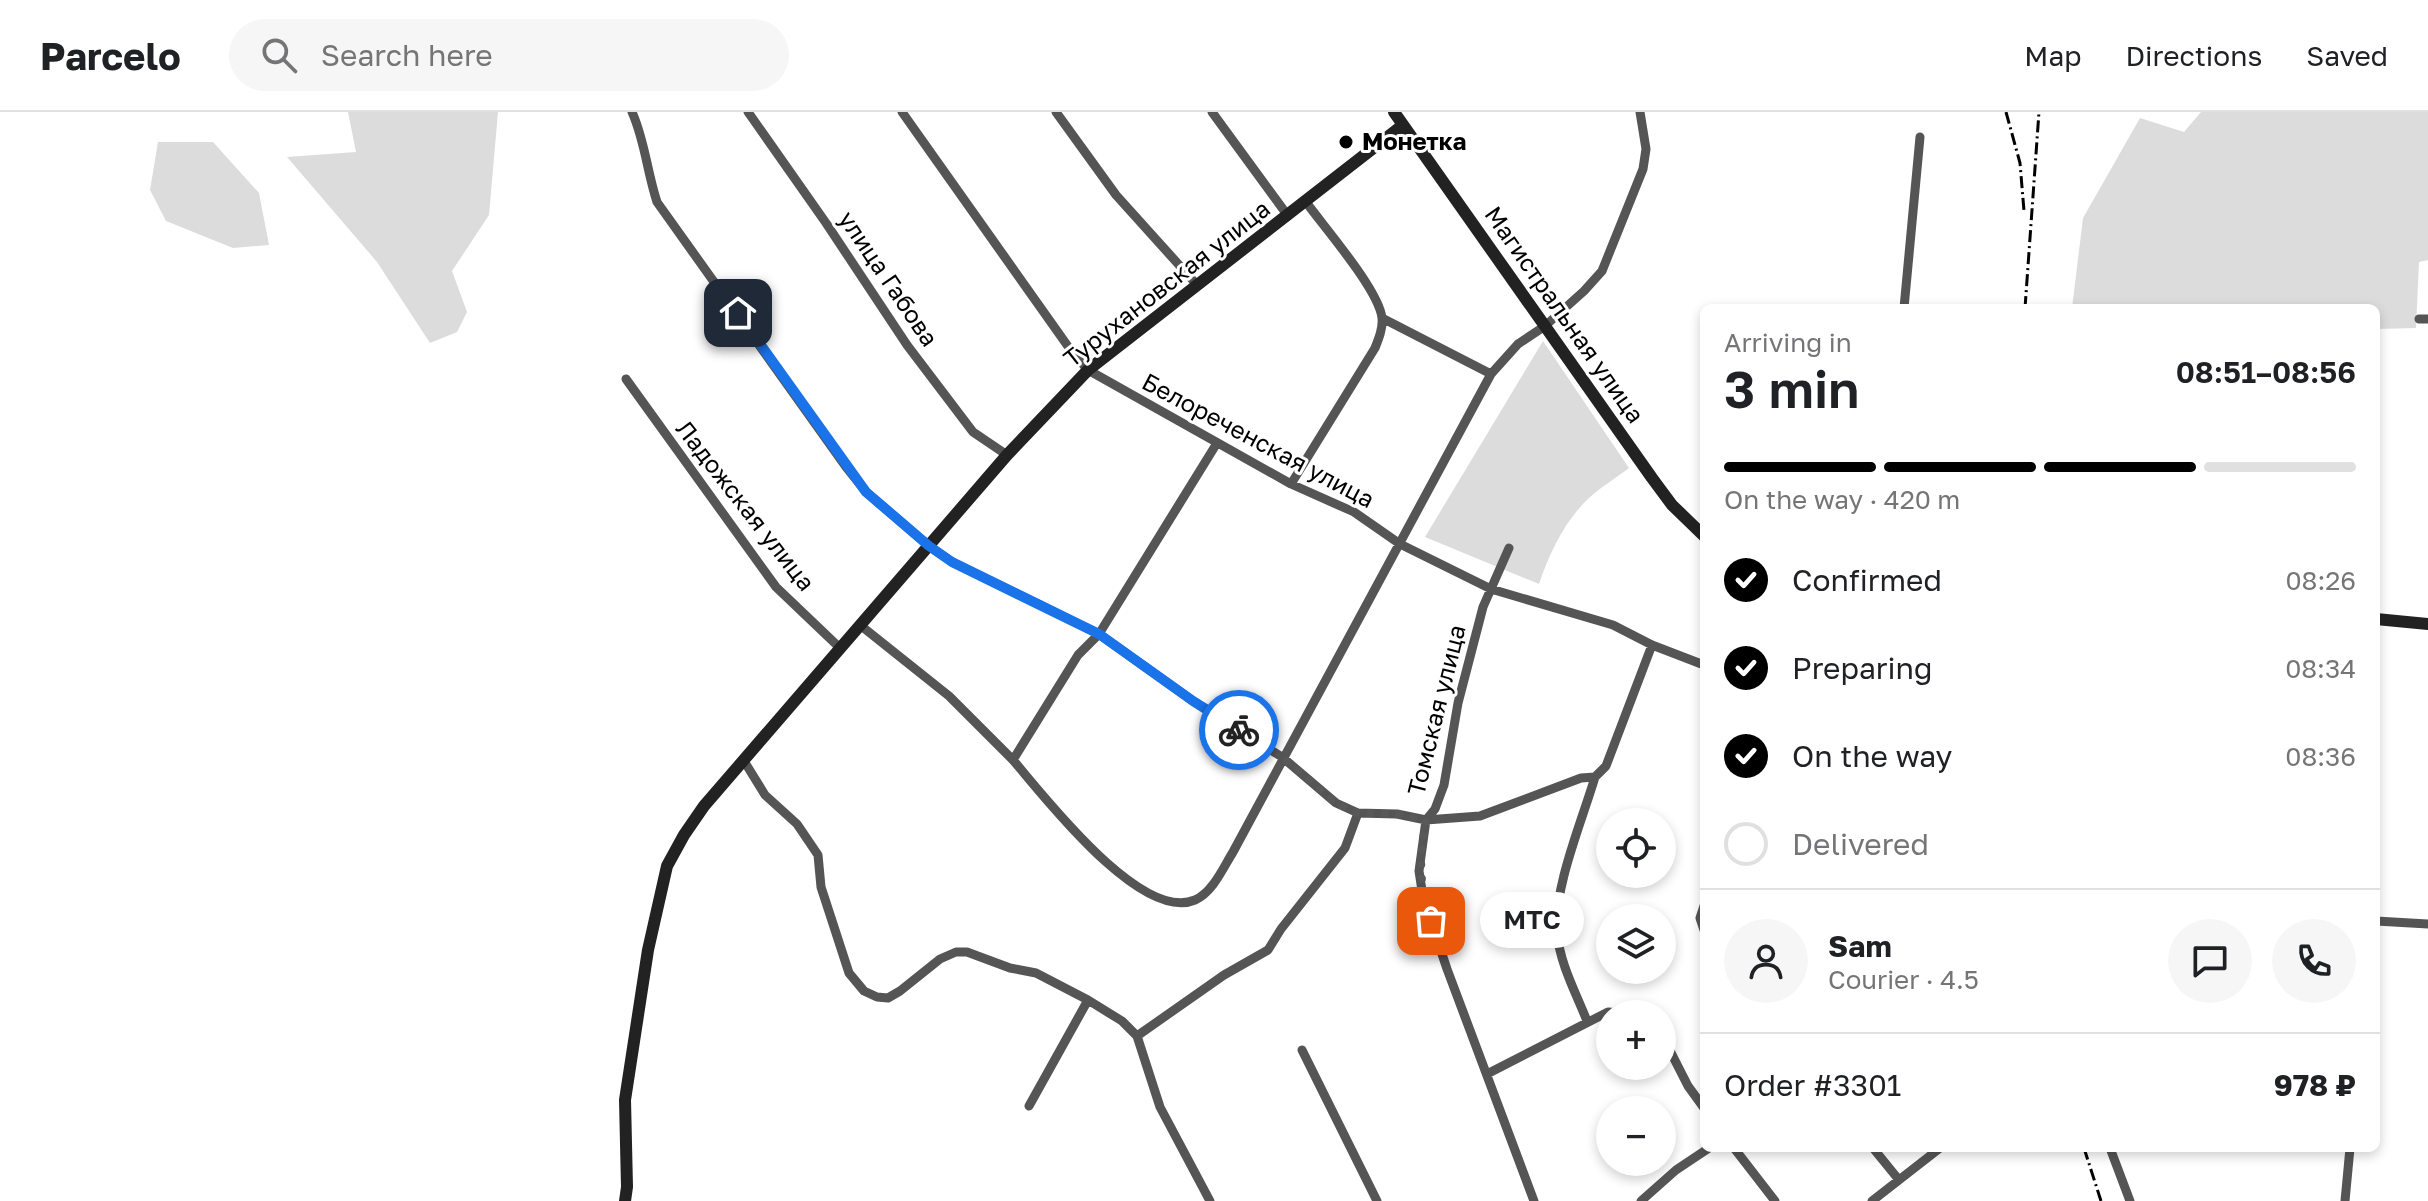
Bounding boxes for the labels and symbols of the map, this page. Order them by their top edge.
place label: Монетка [1362,126,1466,155]
marker: Монетка [1337,133,1355,151]
street label: Турухановская улица [1057,193,1275,372]
street label: Магистральная улица [1479,200,1651,428]
street label: улица Габова [833,205,945,351]
pin [704,279,772,347]
street label: Белореченская улица [1138,366,1380,513]
street label: Ладожская улица [671,414,822,596]
street label: Томская улица [1400,621,1471,798]
courier [1199,690,1279,770]
pin [1397,887,1465,955]
callout: МТС [1479,893,1583,949]

